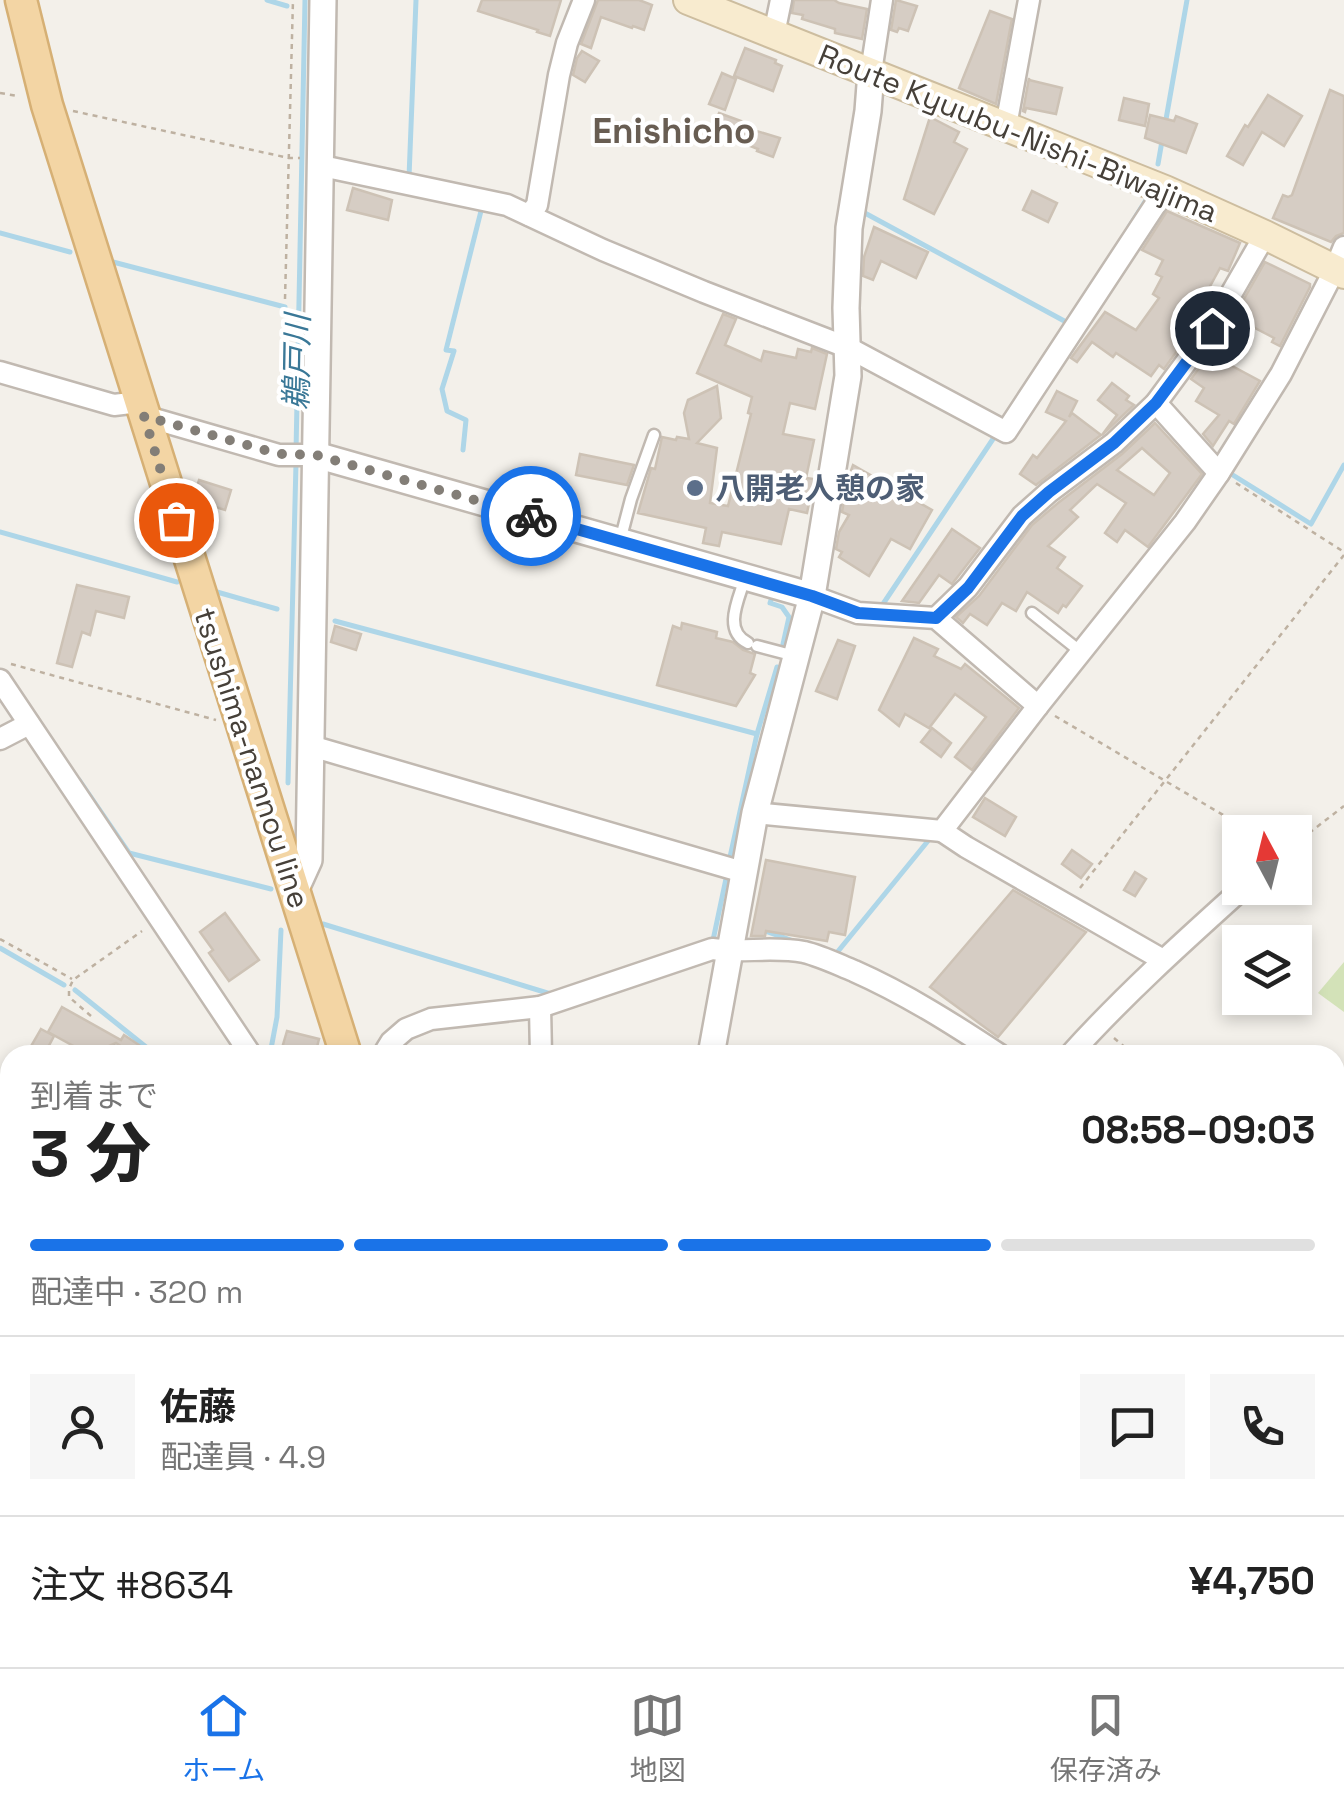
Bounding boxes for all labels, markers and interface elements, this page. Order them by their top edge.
street label: Route Kyuubu-Nishi-Biwajima [813,35,1223,231]
district label: Enishicho [593,109,755,153]
pin [1170,286,1255,371]
icon: home [1185,301,1240,356]
water label: 鵜戸川 [276,311,318,410]
courier [481,466,581,566]
place label: 八開老人憩の家 [715,469,925,508]
marker: 八開老人憩の家 [684,477,706,499]
pin [134,478,219,563]
icon: bike [504,489,559,544]
icon: bag [149,493,204,548]
street label: tsushima-nannou line [185,603,319,913]
north arrow [1222,815,1312,905]
map controls [1222,815,1312,1015]
button: layers [1222,925,1312,1015]
text: 到着まで [30,1076,158,1116]
text: 08:58–09:03 [1081,1106,1315,1154]
text: 3 分 [30,1112,151,1195]
text: 配達中 · 320 m [30,1272,243,1312]
button: person [30,1374,135,1479]
button: chat [1080,1374,1185,1479]
button: phone [1210,1374,1315,1479]
text: 佐藤 [160,1383,236,1431]
text: 配達員 · 4.9 [160,1437,326,1477]
text: ¥4,750 [1189,1557,1315,1605]
text: 注文 #8634 [30,1561,233,1609]
tab: ホーム [182,1688,265,1788]
tab: 地図 [630,1688,686,1788]
tab: 保存済み [1050,1688,1162,1788]

